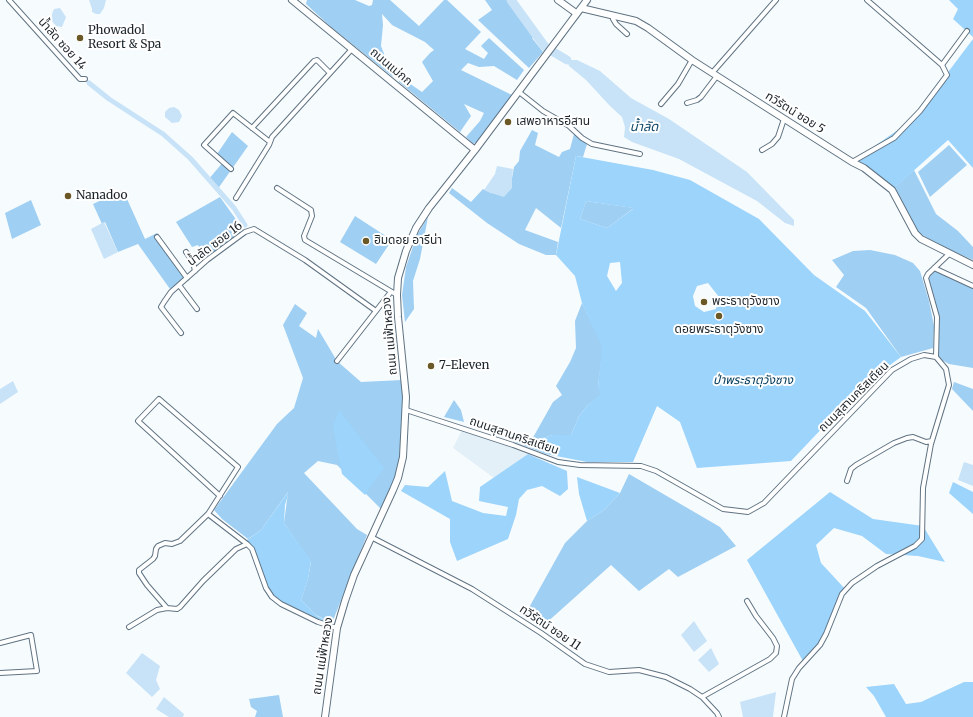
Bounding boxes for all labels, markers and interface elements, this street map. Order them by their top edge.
street label: น้ำลัด ซอย 14 [35,15,89,73]
place label: Phowadol Resort & Spa [88,24,161,52]
marker: Phowadol Resort & Spa [75,33,85,43]
street label: ถนนแม่กก [367,45,415,89]
street label: ทวีรัตน์ ซอย 5 [763,89,827,137]
place label: เสพอาหารอีสาน [516,115,590,129]
marker: เสพอาหารอีสาน [503,117,513,127]
water label: น้ำลัด [630,119,658,135]
place label: Nanadoo [76,189,128,203]
marker: Nanadoo [63,191,73,201]
street label: น้ำลัด ซอย 16 [185,219,245,269]
place label: ฮิมดอย อารีน่า [374,234,442,248]
marker: ฮิมดอย อารีน่า [361,236,371,246]
place label: พระธาตุวังซาง [712,295,780,309]
street label: ถนน แม่ฟ้าหลวง [379,296,401,376]
marker: พระธาตุวังซาง [699,297,709,307]
marker: ดอยพระธาตุวังซาง [714,311,724,321]
place label: ดอยพระธาตุวังซาง [674,323,764,337]
place label: 7-Eleven [439,359,489,373]
street label: ถนนสุสานคริสเตียน [816,359,892,435]
marker: 7-Eleven [426,361,436,371]
park label: ป่าพระธาตุวังซาง [713,374,793,388]
street label: ถนนสุสานคริสเตียน [467,414,561,458]
street label: ทวีรัตน์ ซอย 11 [517,602,583,654]
street label: ถนน แม่ฟ้าหลวง [310,616,336,696]

